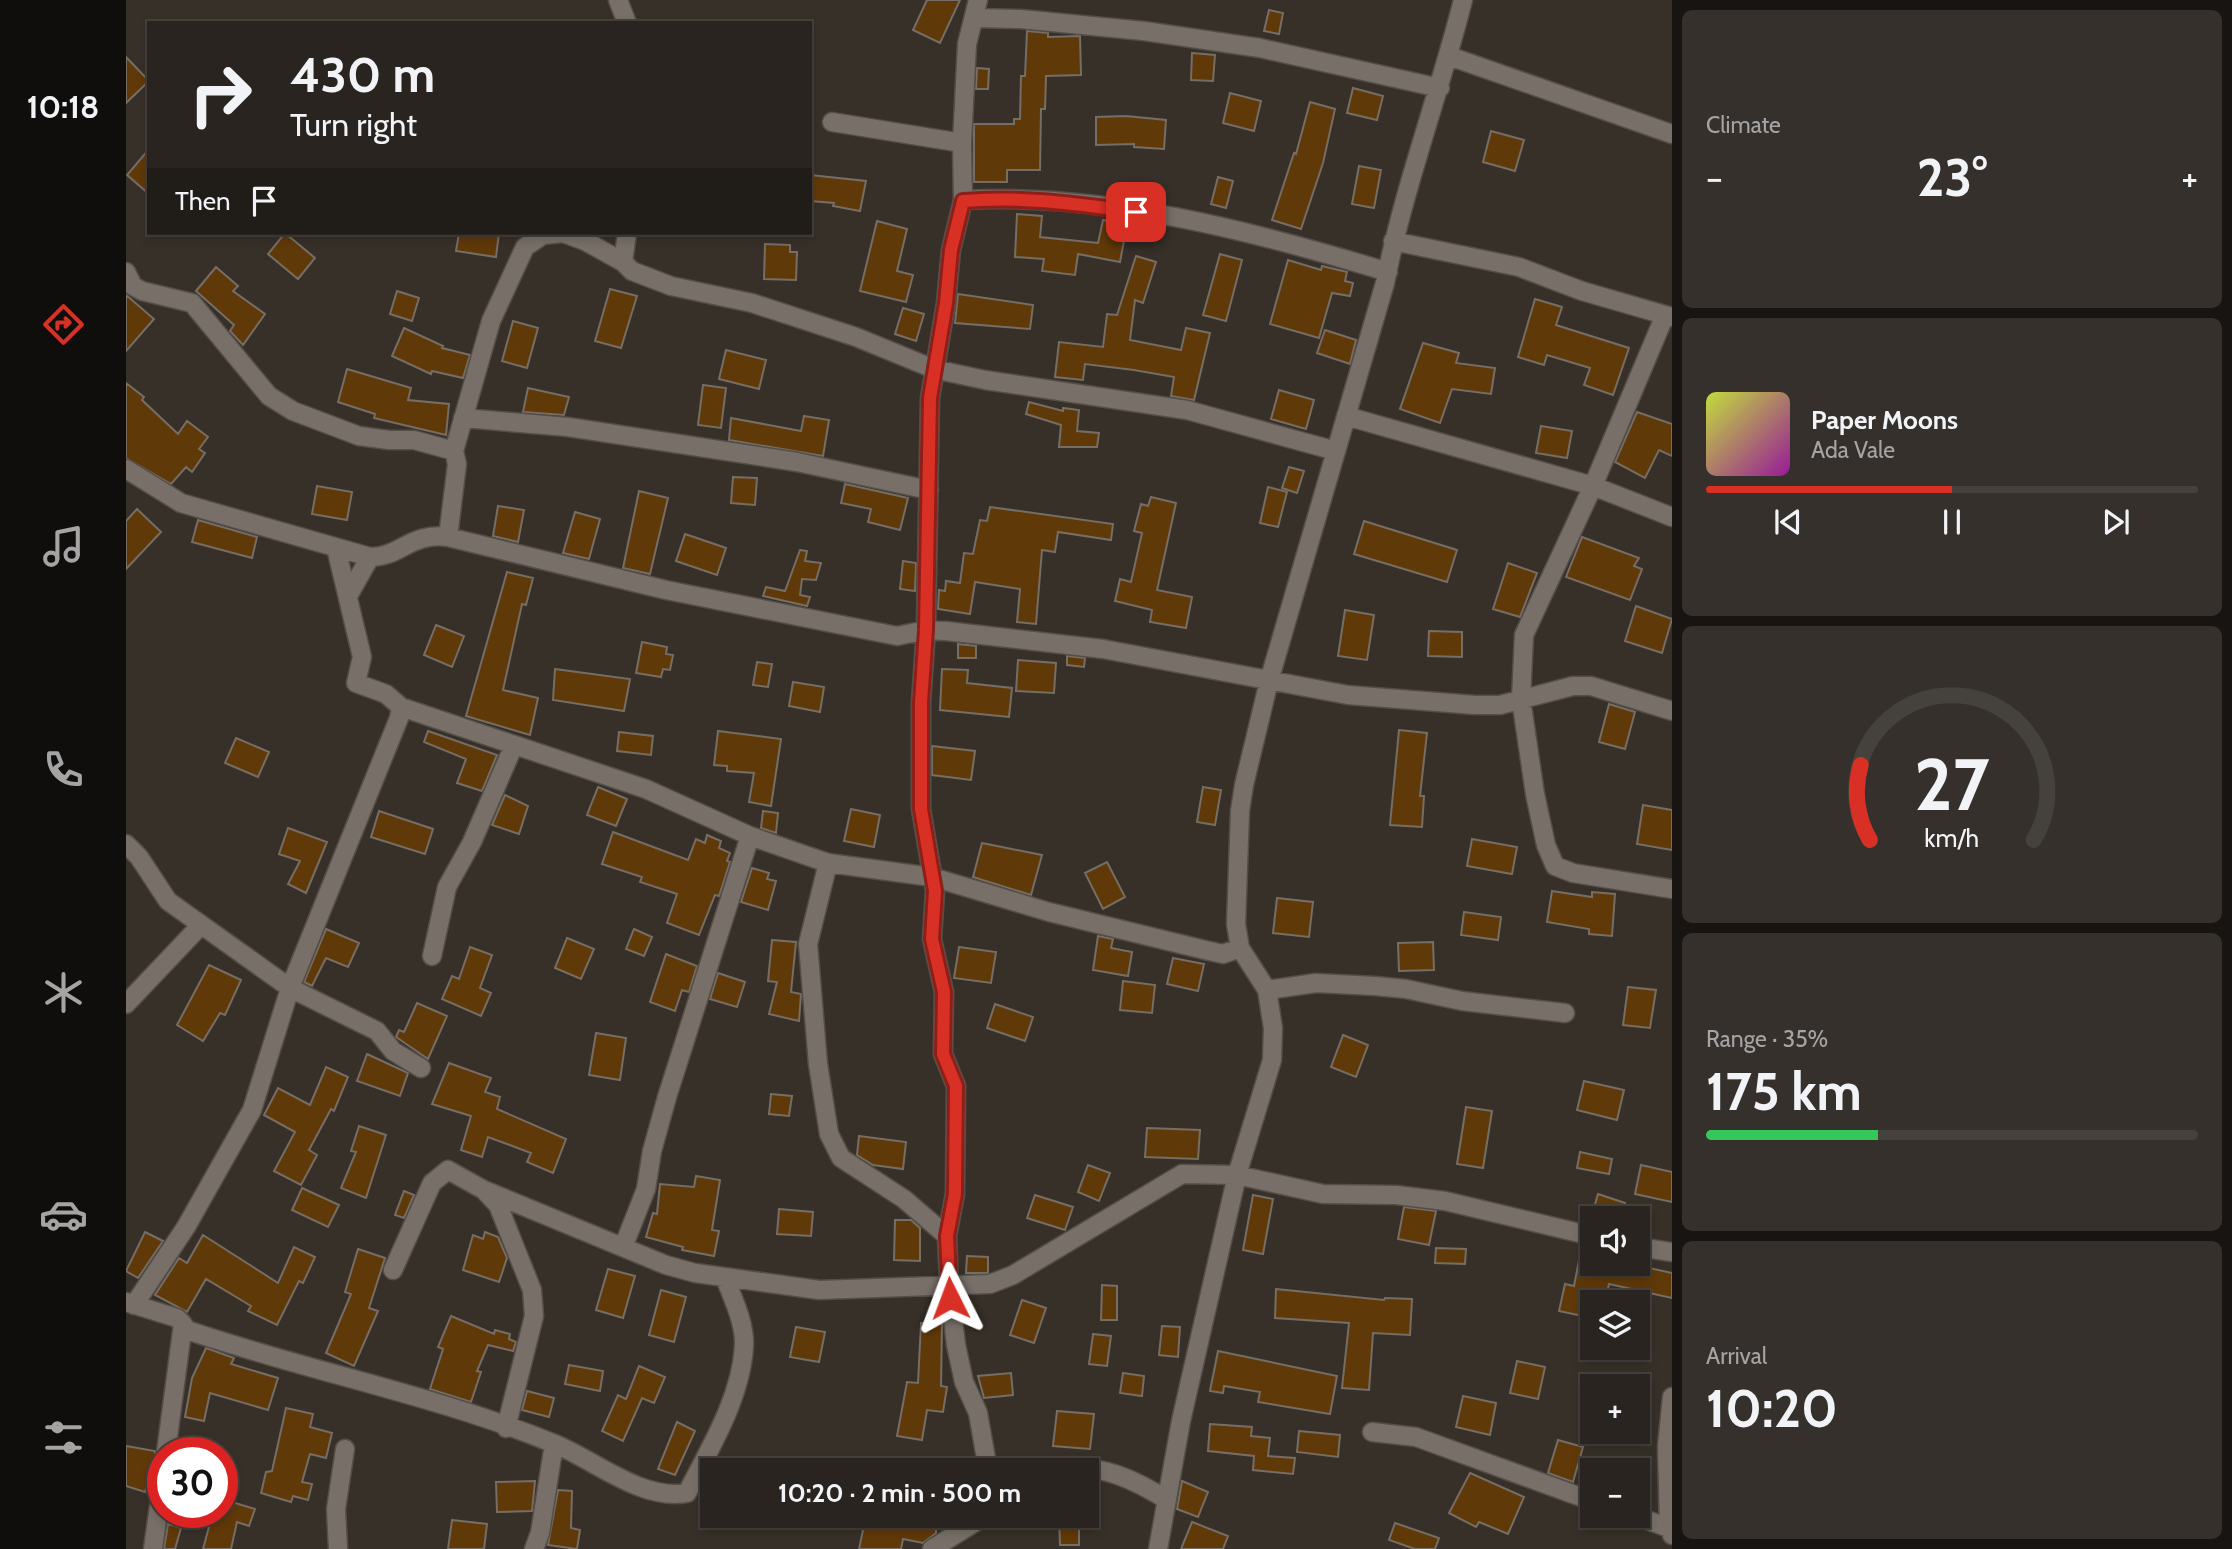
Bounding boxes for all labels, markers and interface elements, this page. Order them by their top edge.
text: 430 m [290,45,435,104]
icon: right [175,49,266,140]
text: 10:18 [27,87,99,126]
text: Turn right [290,105,417,144]
text: Climate [1706,111,1781,139]
text: 23° [1917,146,1987,209]
text: − [1706,154,1723,201]
text: + [2181,154,2198,201]
icon: arrive [245,182,283,220]
pin [1106,182,1166,242]
text: Then [175,185,231,217]
icon: arrive [1117,193,1155,231]
icon: directions [39,300,88,349]
text: Paper Moons [1811,404,1958,436]
text: Ada Vale [1811,436,1895,464]
icon: previous [1769,503,1807,541]
icon: pause [1933,503,1971,541]
icon: next [2097,503,2135,541]
icon: music [39,522,88,571]
text: 27 [1914,741,1990,829]
icon: phone [39,745,88,794]
text: km/h [1925,823,1979,853]
icon: climate [39,968,88,1017]
text: Range · 35% [1706,1025,1828,1053]
text: 175 km [1706,1060,1862,1123]
icon: car [39,1190,88,1239]
map controls [1580,1206,1650,1528]
button: sound [1580,1206,1650,1276]
position arrow [913,1261,987,1335]
button: layers [1580,1290,1650,1360]
text: Arrival [1706,1342,1767,1370]
button: + [1580,1374,1650,1444]
text: 10:20 [1706,1377,1838,1440]
icon: filters [39,1413,88,1462]
speed limit sign: 30 [147,1437,238,1528]
button: − [1580,1458,1650,1528]
text: 10:20 · 2 min · 500 m [778,1477,1021,1509]

